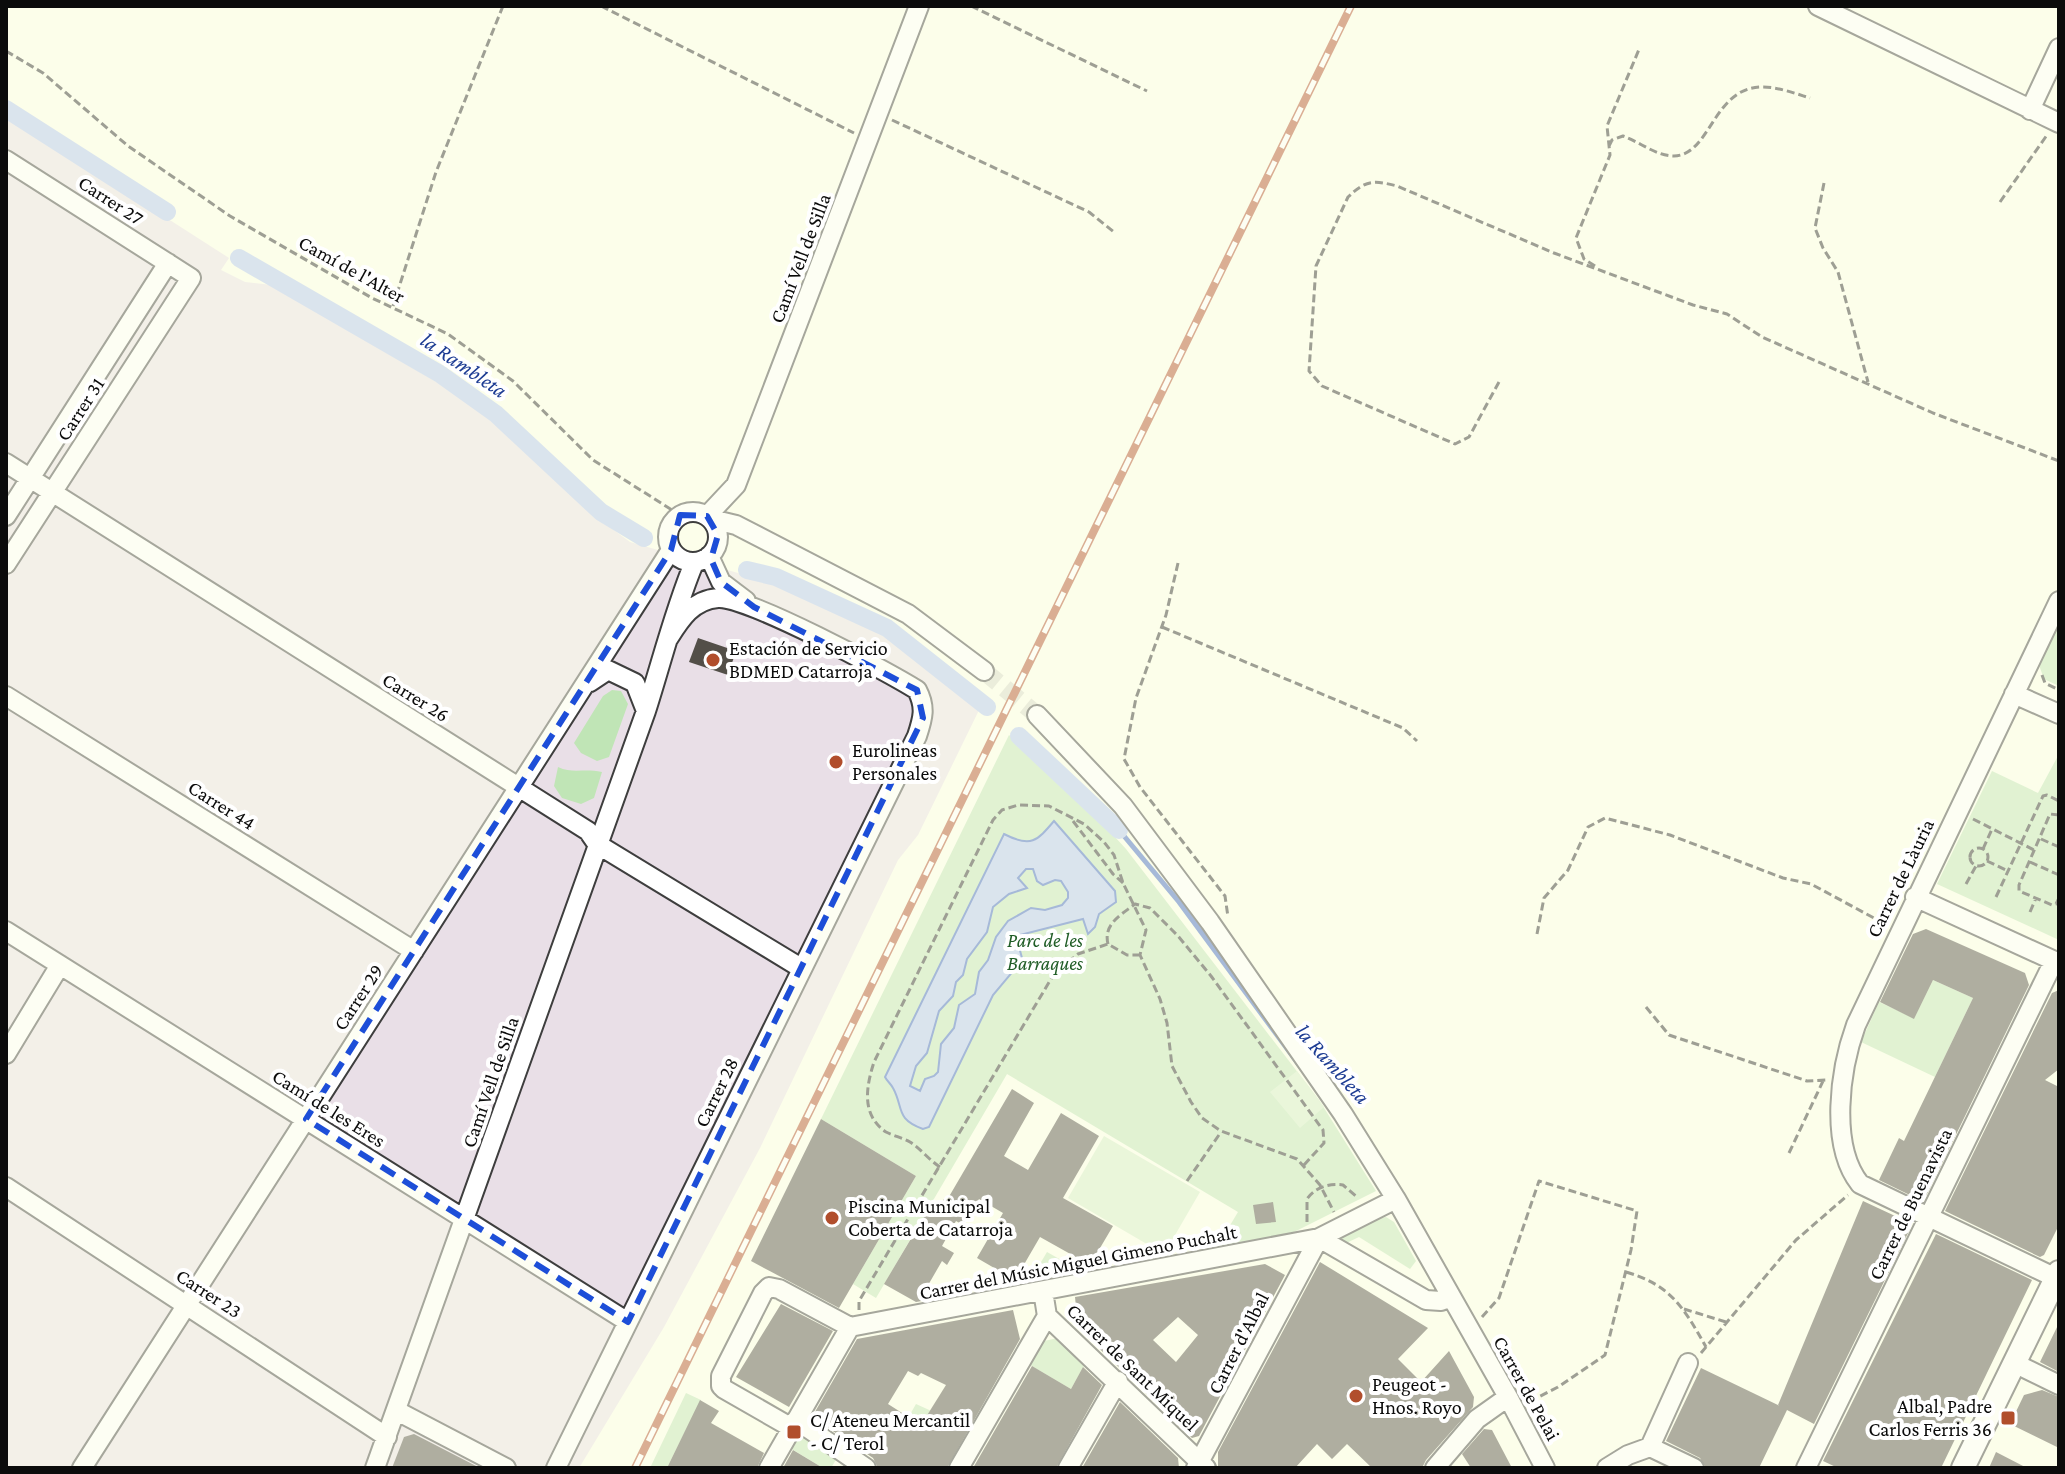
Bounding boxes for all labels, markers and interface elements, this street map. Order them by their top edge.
street label: Carrer 27 [74,171,148,229]
street label: Camí Vell de Silla [765,190,835,326]
street label: Camí de l'Alter [295,231,409,307]
water label: la Rambleta [416,327,512,403]
street label: Carrer 31 [52,373,108,445]
place label: Estación de Servicio BDMED Catarroja [729,637,888,683]
marker: Estación de Servicio BDMED Catarroja [704,651,722,669]
street label: Carrer 26 [379,668,453,726]
place label: Eurolineas Personales [852,739,937,784]
marker: Eurolineas Personales [827,753,845,771]
street label: Carrer 44 [184,776,260,834]
street label: Carrer de Làuria [1862,815,1938,941]
park label: Parc de les Barraques [1007,929,1084,975]
street label: Carrer 29 [329,960,387,1034]
street label: Camí Vell de Silla [457,1014,523,1150]
water label: la Rambleta [1291,1019,1375,1109]
street label: Carrer 28 [690,1054,742,1130]
street label: Camí de les Eres [269,1065,390,1152]
street label: Carrer de Buenavista [1864,1125,1956,1283]
place label: Piscina Municipal Coberta de Catarroja [848,1195,1013,1241]
marker: Piscina Municipal Coberta de Catarroja [823,1209,841,1227]
street label: Carrer del Músic Miguel Gimeno Puchalt [917,1220,1239,1305]
street label: Carrer 23 [172,1264,246,1322]
street label: Carrer d'Albal [1203,1289,1273,1397]
street label: Carrer de Sant Miquel [1062,1299,1203,1436]
street label: Carrer de Pelai [1489,1332,1565,1444]
place label: Peugeot - Hnos. Royo [1372,1373,1462,1419]
marker: Peugeot - Hnos. Royo [1347,1387,1365,1405]
place label: Albal, Padre Carlos Ferris 36 [1868,1395,1992,1440]
place label: C/ Ateneu Mercantil - C/ Terol [810,1409,970,1454]
marker: Albal, Padre Carlos Ferris 36 [1999,1409,2017,1427]
marker: C/ Ateneu Mercantil - C/ Terol [785,1423,803,1441]

